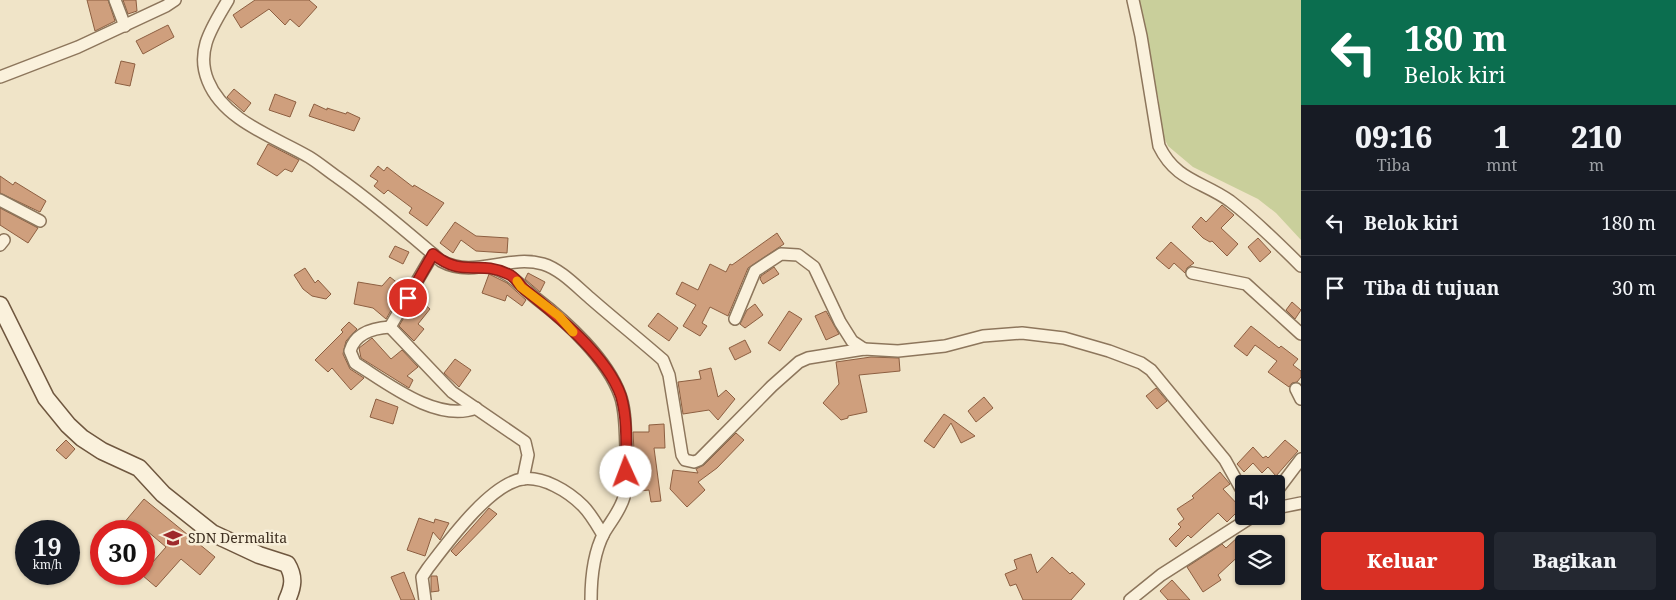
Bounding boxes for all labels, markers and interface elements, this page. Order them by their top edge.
text: 180 m [1404,14,1507,61]
icon: left [1321,20,1386,85]
text: Belok kiri [1404,59,1506,89]
text: 09:16 [1355,116,1432,157]
text: 1 [1493,116,1510,157]
text: 210 [1571,116,1622,157]
text: Tiba [1377,154,1410,176]
text: mnt [1486,154,1517,176]
text: m [1589,154,1604,176]
icon: left [1321,209,1349,237]
text: Belok kiri [1364,210,1458,236]
text: 180 m [1601,210,1656,236]
icon: arrive [1321,274,1349,302]
text: Tiba di tujuan [1364,275,1499,301]
text: 30 m [1612,275,1656,301]
pin [387,277,429,319]
icon: arrive [394,284,422,312]
position arrow [599,445,651,497]
map controls [1235,475,1285,585]
button: sound [1235,475,1285,525]
speed limit sign: 30 [90,520,155,585]
school or university icon: SDN Dermalita [162,527,184,549]
place label: SDN Dermalita [188,528,287,547]
text: 19 [33,529,62,563]
button: Keluar [1321,532,1484,590]
button: Bagikan [1494,532,1656,590]
button: layers [1235,535,1285,585]
text: km/h [33,556,62,573]

